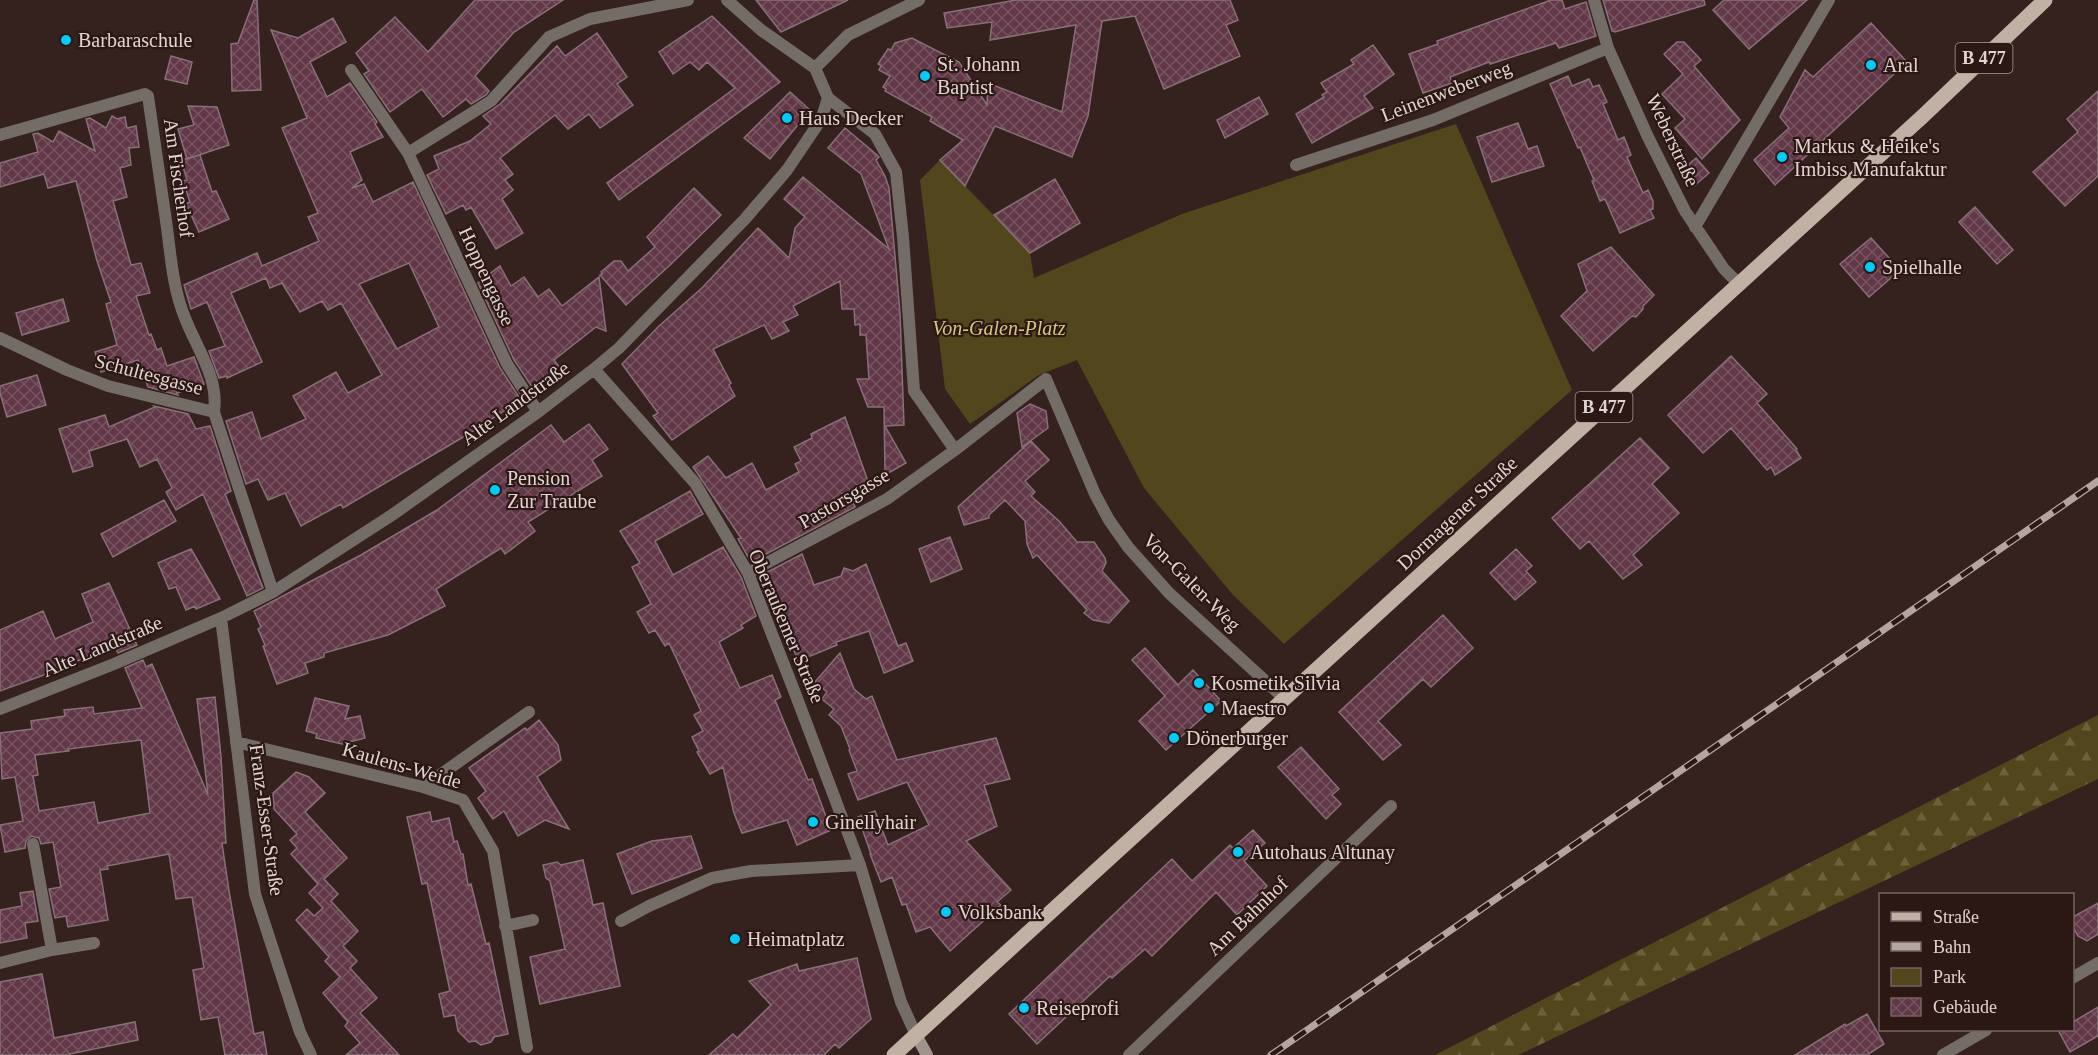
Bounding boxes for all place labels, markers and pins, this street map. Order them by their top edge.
place label: Barbaraschule [78,29,193,51]
marker: Barbaraschule [59,33,73,47]
place label: St. Johann Baptist [937,53,1020,99]
place label: Aral [1883,54,1919,76]
marker: Aral [1864,58,1878,72]
marker: St. Johann Baptist [918,69,932,83]
place label: Haus Decker [799,107,903,129]
marker: Haus Decker [780,111,794,125]
place label: Markus & Heike's Imbiss Manufaktur [1794,135,1947,180]
marker: Markus & Heike's Imbiss Manufaktur [1775,150,1789,164]
place label: Spielhalle [1882,256,1962,279]
marker: Spielhalle [1863,260,1877,274]
place label: Pension Zur Traube [507,467,597,512]
marker: Pension Zur Traube [488,483,502,497]
place label: Kosmetik Silvia [1211,672,1341,694]
marker: Kosmetik Silvia [1192,676,1206,690]
place label: Maestro [1221,697,1287,719]
marker: Maestro [1202,701,1216,715]
place label: Dönerburger [1186,727,1288,750]
marker: Dönerburger [1167,731,1181,745]
place label: Ginellyhair [825,811,916,834]
marker: Ginellyhair [806,815,820,829]
place label: Autohaus Altunay [1250,841,1395,864]
marker: Autohaus Altunay [1231,845,1245,859]
place label: Volksbank [958,901,1042,923]
marker: Volksbank [939,905,953,919]
place label: Heimatplatz [747,928,845,951]
marker: Heimatplatz [728,932,742,946]
place label: Reiseprofi [1036,997,1120,1020]
marker: Reiseprofi [1017,1001,1031,1015]

